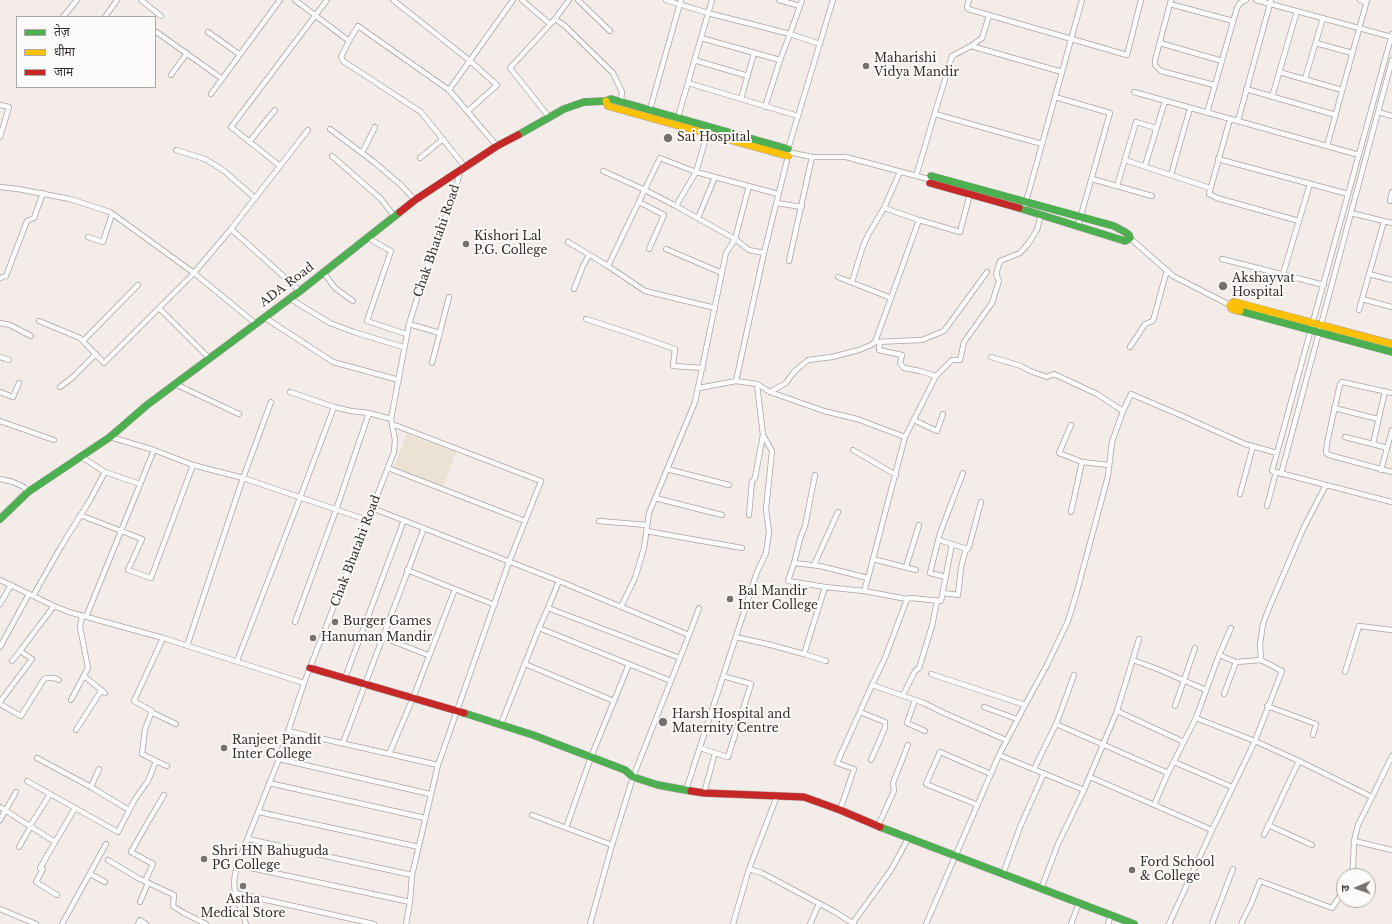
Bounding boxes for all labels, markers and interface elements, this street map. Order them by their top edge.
legend [16,16,156,88]
text: तेज़ [54,24,70,39]
text: धीमा [54,44,75,59]
place label: Maharishi Vidya Mandir [874,52,959,80]
marker: Maharishi Vidya Mandir [861,61,871,71]
text: जाम [54,64,73,79]
place label: Sai Hospital [677,131,750,145]
marker: Sai Hospital [662,132,674,144]
street label: Chak Bhatahi Road [411,183,463,299]
place label: Kishori Lal P.G. College [474,230,547,258]
marker: Kishori Lal P.G. College [461,239,471,249]
street label: ADA Road [257,260,317,310]
place label: Akshayvat Hospital [1232,272,1295,300]
marker: Akshayvat Hospital [1217,280,1229,292]
street label: Chak Bhatahi Road [328,493,384,609]
place label: Bal Mandir Inter College [738,585,818,613]
marker: Bal Mandir Inter College [725,594,735,604]
place label: Burger Games [343,615,431,629]
marker: Burger Games [330,617,340,627]
place label: Hanuman Mandir [321,631,432,645]
marker: Hanuman Mandir [308,633,318,643]
place label: Harsh Hospital and Maternity Centre [672,708,790,736]
marker: Harsh Hospital and Maternity Centre [657,716,669,728]
place label: Ranjeet Pandit Inter College [232,734,321,762]
marker: Ranjeet Pandit Inter College [219,743,229,753]
place label: Shri HN Bahuguda PG College [212,845,329,873]
marker: Shri HN Bahuguda PG College [199,854,209,864]
place label: Ford School & College [1140,856,1215,884]
marker: Ford School & College [1127,865,1137,875]
north arrow [1336,868,1376,908]
marker: Astha Medical Store [238,881,248,891]
text: उ [1338,885,1352,892]
place label: Astha Medical Store [201,893,285,921]

